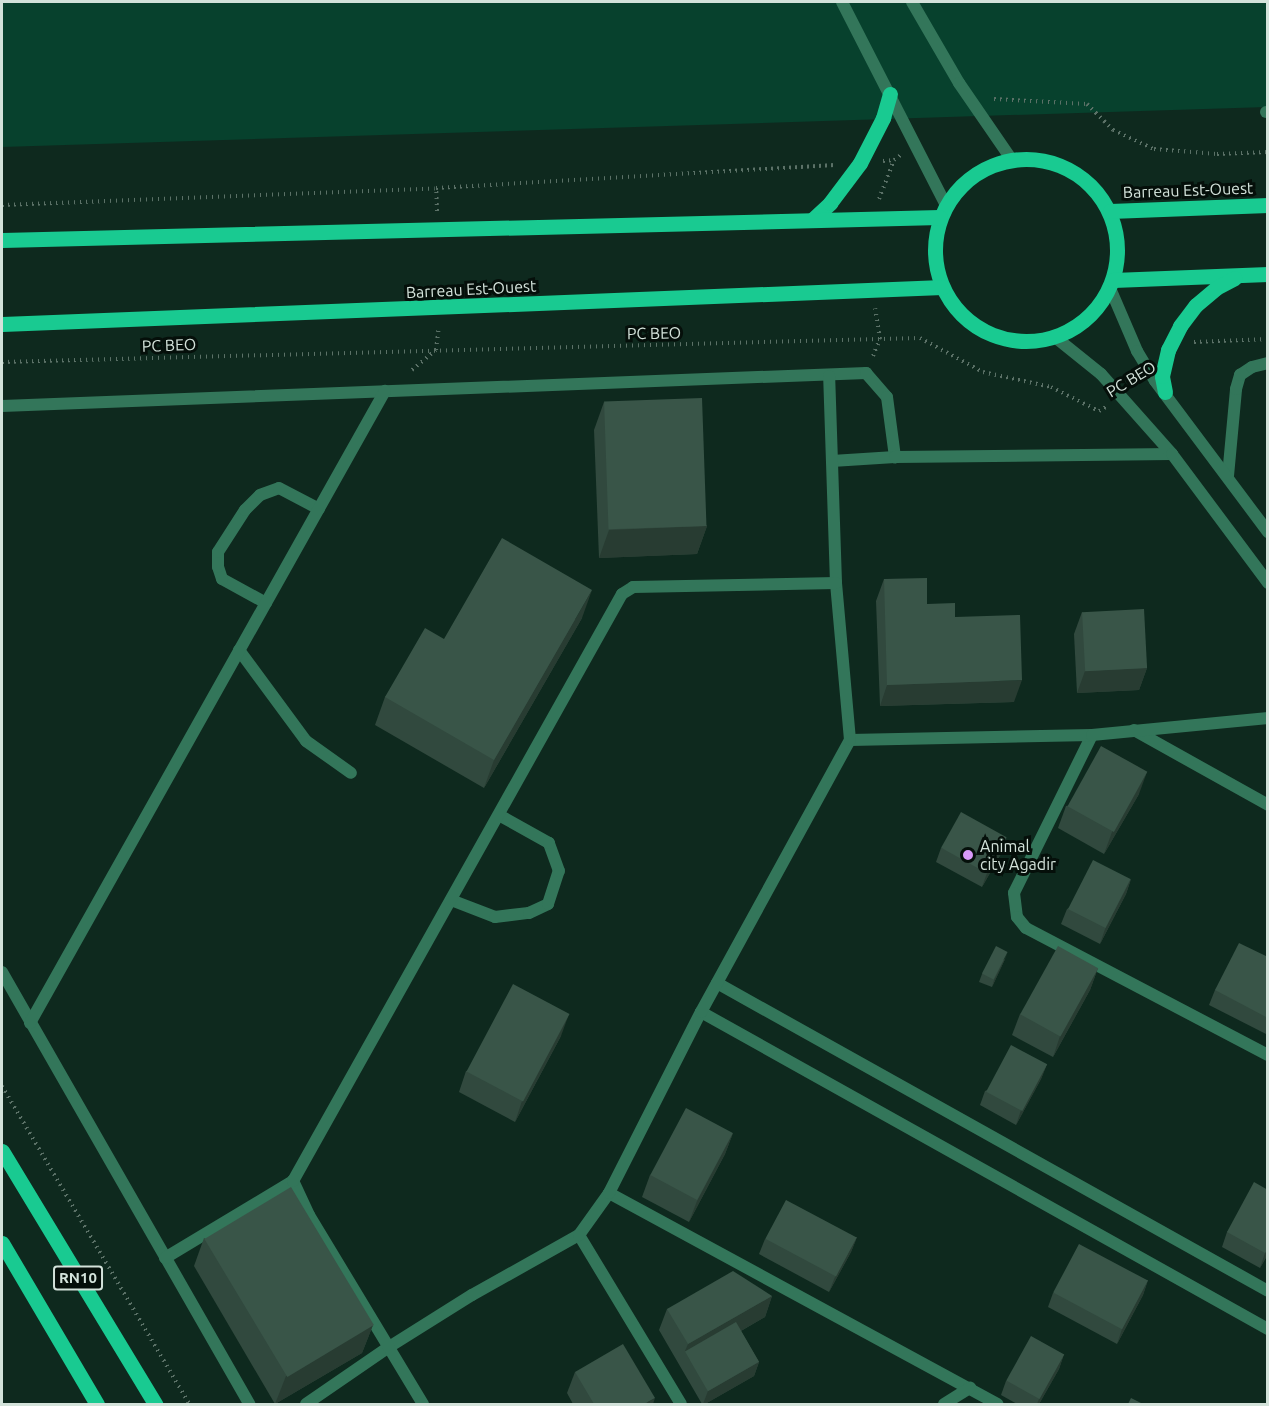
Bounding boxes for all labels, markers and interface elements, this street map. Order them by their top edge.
street label: Barreau Est-Ouest [1122,178,1254,202]
street label: Barreau Est-Ouest [405,276,537,302]
street label: PC BEO [627,323,681,343]
street label: PC BEO [142,334,196,356]
street label: PC BEO [1103,357,1159,401]
place label: Animal city Agadir [980,836,1056,874]
marker: Animal city Agadir [961,848,975,862]
road number: RN10 [52,1266,104,1290]

